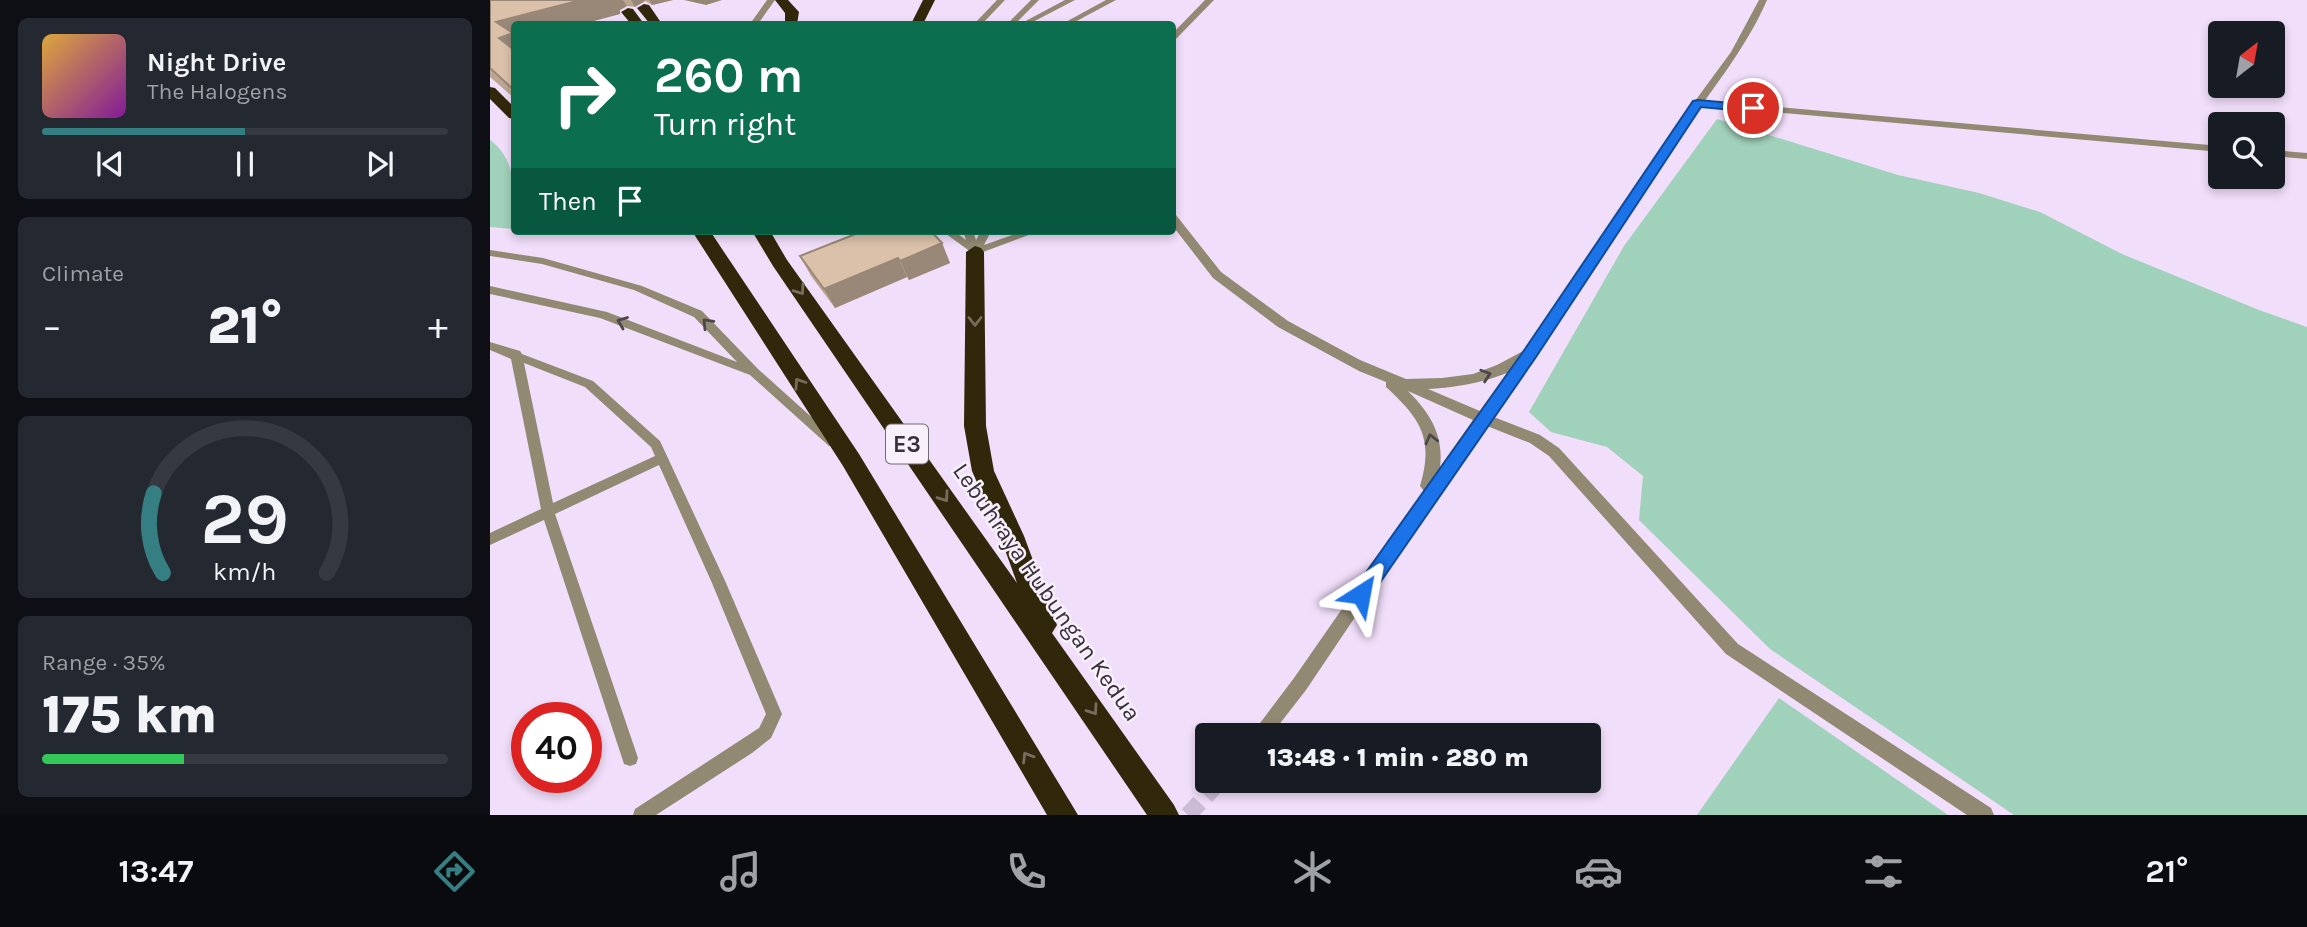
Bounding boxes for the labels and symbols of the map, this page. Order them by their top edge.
north arrow [2208,21,2286,98]
pin [1723,78,1783,138]
one-way arrow [792,282,804,295]
one-way arrow [616,316,628,330]
one-way arrow [967,316,983,326]
one-way arrow [702,318,715,331]
one-way arrow [1479,369,1492,383]
one-way arrow [795,378,808,391]
road number: E3 [886,424,928,464]
one-way arrow [1425,433,1439,445]
street label: Lebuhraya Hubungan Kedua [947,458,1147,726]
one-way arrow [936,489,948,502]
position arrow [1324,557,1398,631]
speed limit sign: 40 [511,702,602,793]
one-way arrow [1085,702,1097,715]
one-way arrow [1023,751,1036,764]

